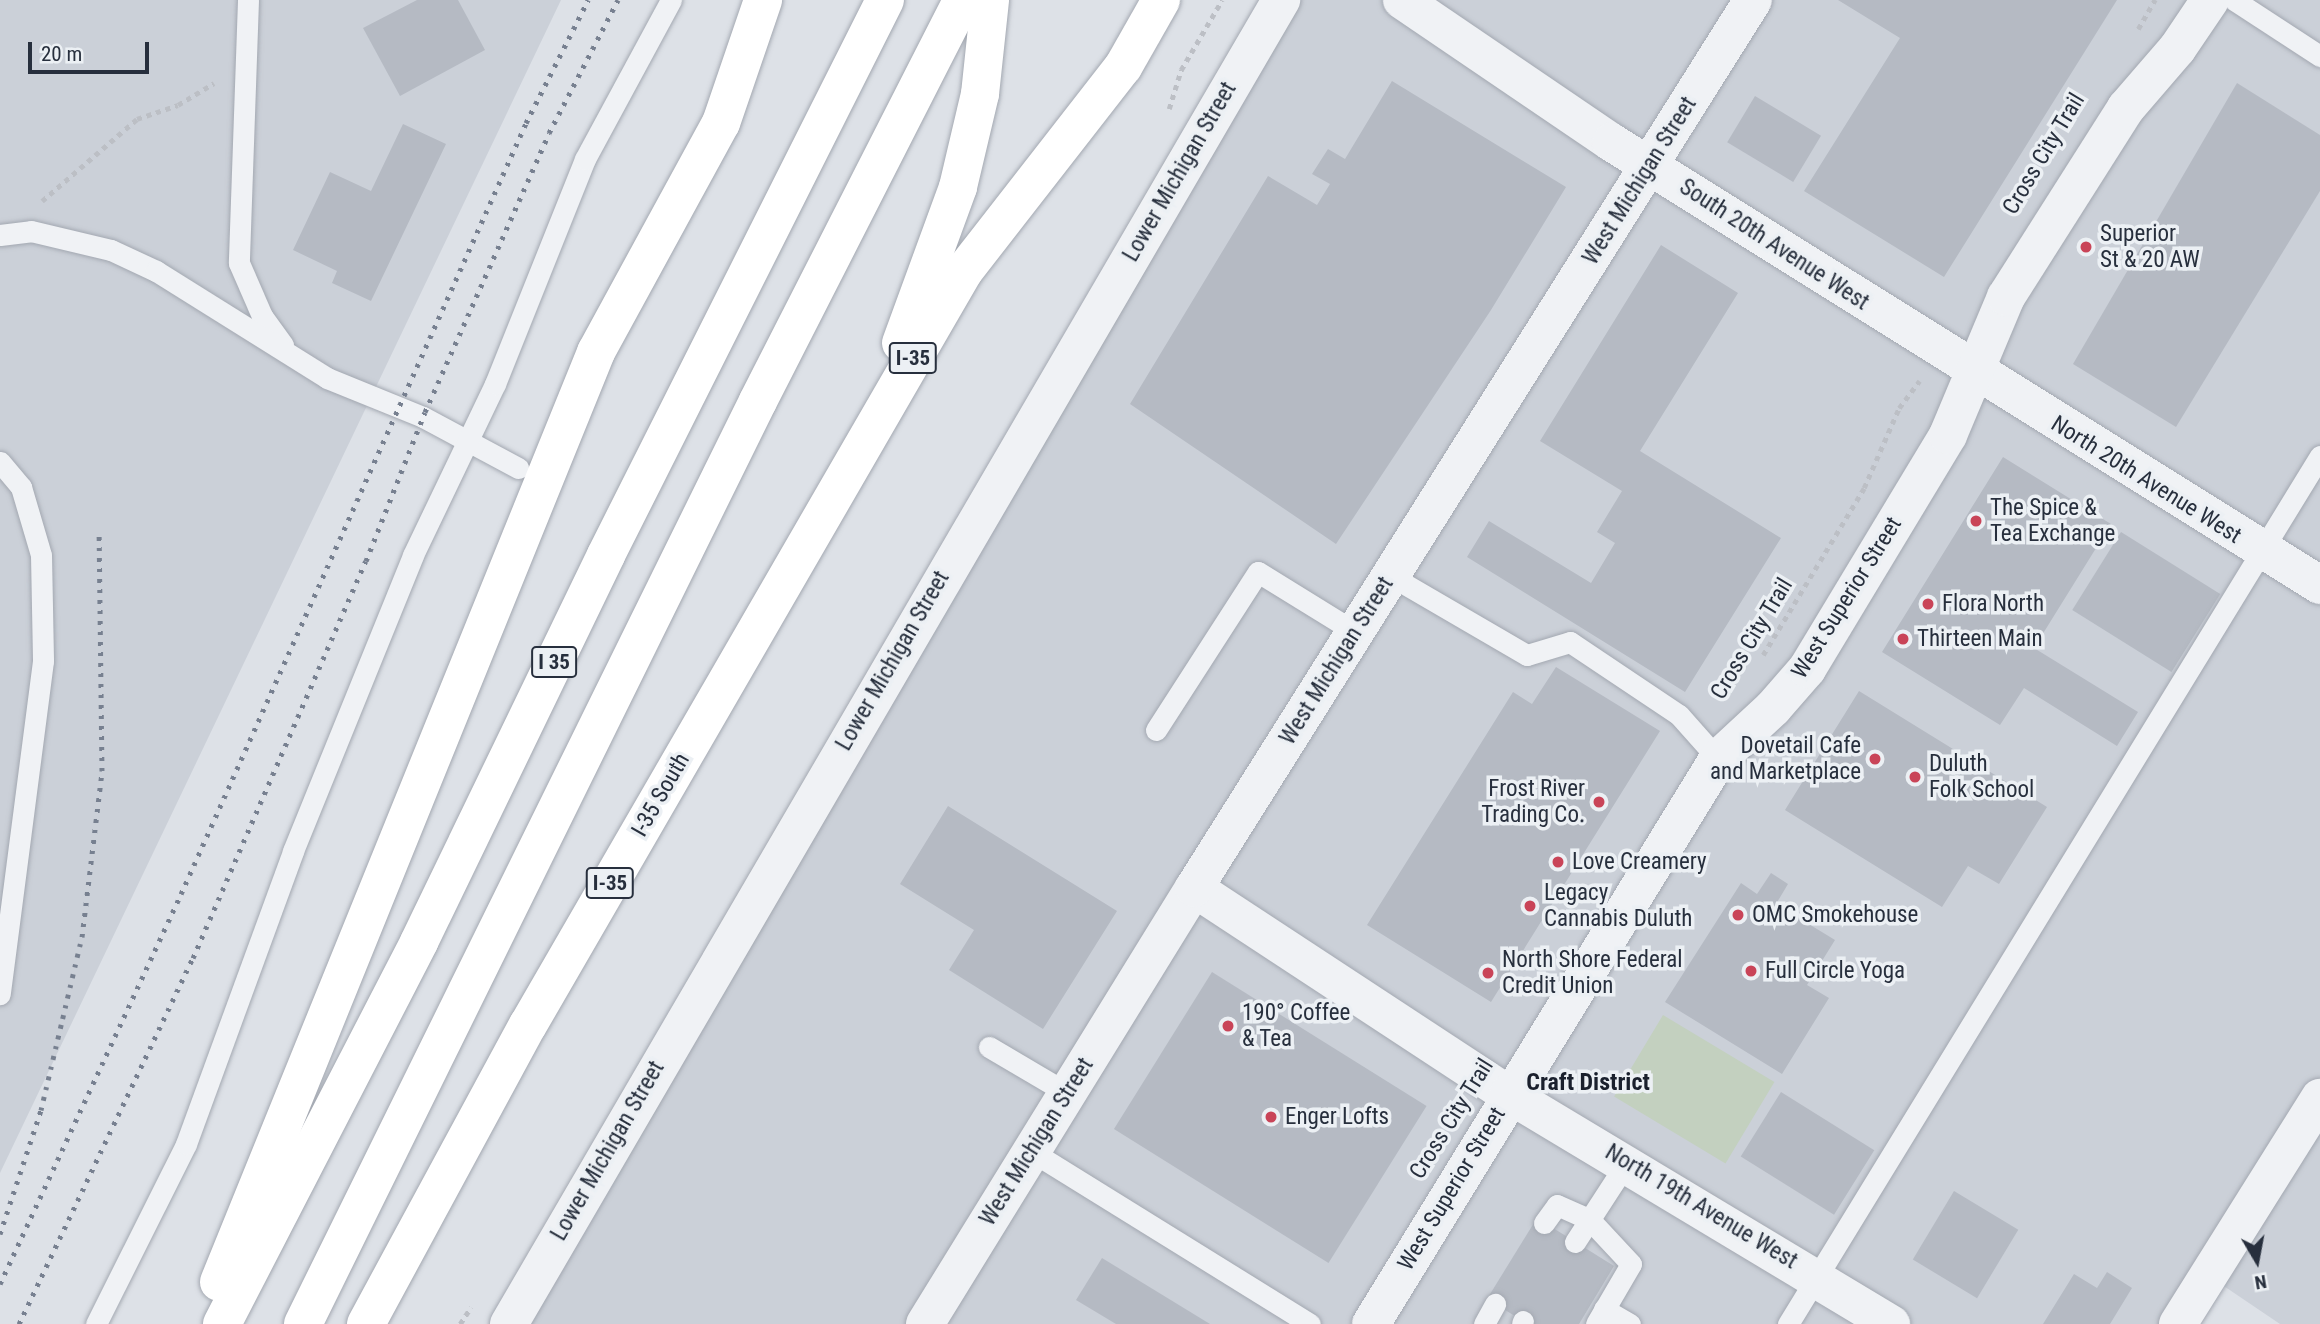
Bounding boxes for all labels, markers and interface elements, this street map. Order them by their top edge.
scale bar [32,28,152,72]
text: 20 m [41,42,82,66]
street label: Lower Michigan Street [1117,77,1243,267]
street label: Cross City Trail [1997,88,2091,220]
street label: West Michigan Street [1577,92,1703,270]
street label: South 20th Avenue West [1674,173,1874,317]
place label: Superior St & 20 AW [2100,220,2200,274]
marker: Superior St & 20 AW [2078,239,2094,255]
road number: I-35 [888,340,937,376]
street label: North 20th Avenue West [2046,410,2246,550]
place label: The Spice & Tea Exchange [1990,494,2115,548]
street label: West Superior Street [1786,512,1908,684]
marker: The Spice & Tea Exchange [1968,513,1984,529]
street label: Lower Michigan Street [830,566,956,756]
street label: West Michigan Street [1274,572,1400,750]
street label: Cross City Trail [1705,573,1799,705]
place label: Flora North [1942,590,2044,618]
marker: Flora North [1920,596,1936,612]
place label: Thirteen Main [1917,625,2043,653]
marker: Thirteen Main [1895,631,1911,647]
road number: I 35 [530,644,578,680]
place label: Dovetail Cafe and Marketplace [1710,732,1861,786]
street label: I-35 South [626,748,696,842]
place label: Duluth Folk School [1929,750,2034,804]
marker: Dovetail Cafe and Marketplace [1867,751,1883,767]
marker: Duluth Folk School [1907,769,1923,785]
place label: Frost River Trading Co. [1481,775,1585,829]
marker: Frost River Trading Co. [1591,794,1607,810]
place label: Love Creamery [1572,848,1707,876]
marker: Love Creamery [1550,854,1566,870]
road number: I-35 [586,866,634,900]
place label: Legacy Cannabis Duluth [1544,879,1692,933]
marker: Legacy Cannabis Duluth [1522,898,1538,914]
place label: OMC Smokehouse [1752,901,1918,929]
marker: OMC Smokehouse [1730,907,1746,923]
place label: North Shore Federal Credit Union [1502,946,1683,1000]
place label: Full Circle Yoga [1765,957,1905,985]
marker: Full Circle Yoga [1743,963,1759,979]
marker: North Shore Federal Credit Union [1480,965,1496,981]
place label: 190° Coffee & Tea [1242,999,1350,1053]
marker: 190° Coffee & Tea [1220,1018,1236,1034]
street label: West Michigan Street [974,1053,1100,1231]
street label: Cross City Trail [1404,1054,1500,1184]
street label: Lower Michigan Street [545,1056,671,1246]
district label: Craft District [1526,1069,1650,1097]
street label: West Superior Street [1392,1102,1512,1276]
place label: Enger Lofts [1285,1103,1389,1131]
marker: Enger Lofts [1263,1109,1279,1125]
street label: North 19th Avenue West [1600,1139,1802,1275]
north arrow [2222,1226,2292,1296]
text: N [2253,1270,2268,1295]

